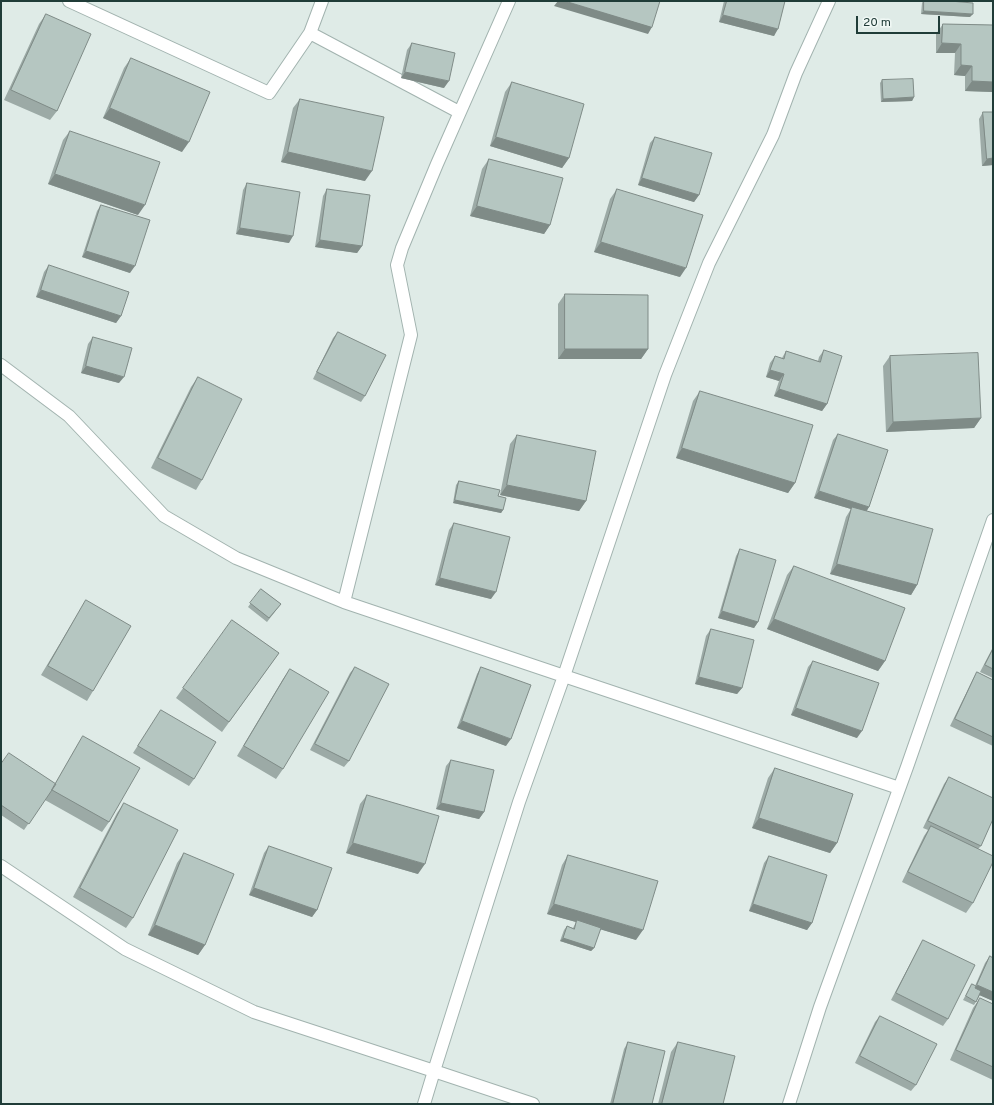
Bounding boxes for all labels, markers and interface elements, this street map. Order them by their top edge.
scale bar [858,8,942,34]
text: 20 m [863,15,891,31]

